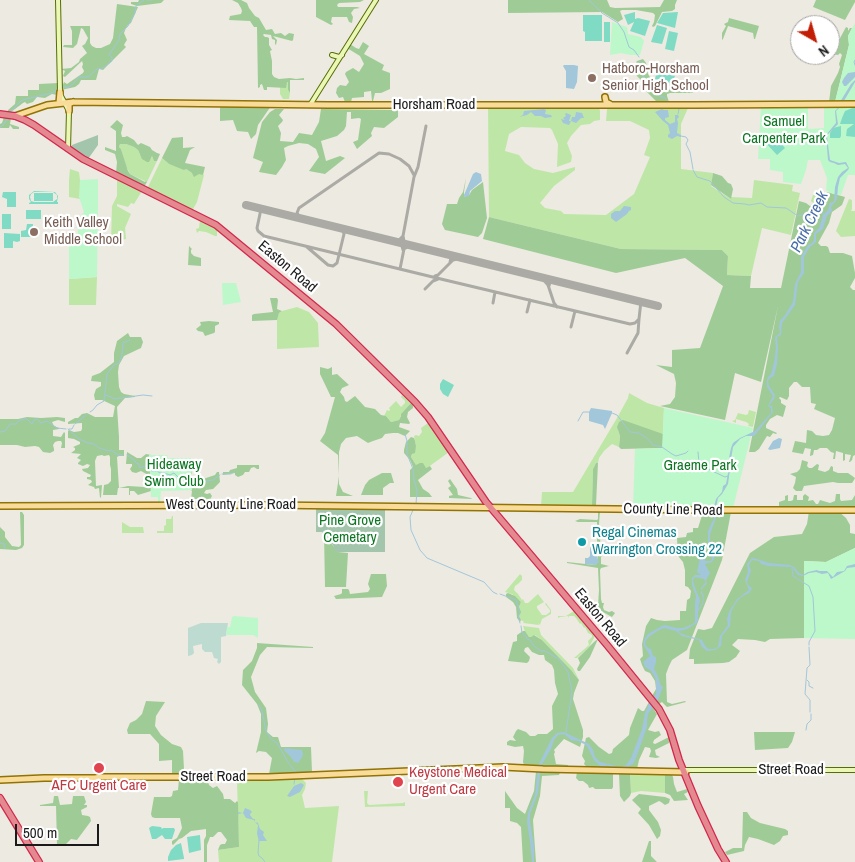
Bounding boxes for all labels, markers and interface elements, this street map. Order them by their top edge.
north arrow [790,15,840,65]
text: N [815,41,832,61]
place label: Hatboro-Horsham Senior High School [602,60,709,95]
marker: Hatboro-Horsham Senior High School [586,72,598,84]
street label: Horsham Road [393,96,475,114]
park label: Samuel Carpenter Park [742,113,826,148]
water label: Park Creek [787,188,833,256]
place label: Keith Valley Middle School [44,214,122,249]
marker: Keith Valley Middle School [28,226,40,238]
street label: Easton Road [254,237,320,297]
park label: Hideaway Swim Club [144,456,204,491]
park label: Graeme Park [663,457,737,475]
street label: West County Line Road [166,496,296,514]
street label: County Line Road [623,500,723,520]
park label: Pine Grove Cemetary [319,512,381,547]
place label: Regal Cinemas Warrington Crossing 22 [592,524,722,559]
marker: Regal Cinemas Warrington Crossing 22 [576,536,588,548]
street label: Easton Road [570,585,630,651]
marker: AFC Urgent Care [92,761,106,775]
street label: Street Road [758,761,824,779]
place label: Keystone Medical Urgent Care [409,764,507,799]
street label: Street Road [180,768,246,786]
marker: Keystone Medical Urgent Care [391,775,405,789]
place label: AFC Urgent Care [51,777,147,795]
scale bar [18,814,101,846]
text: 500 m [23,822,57,843]

